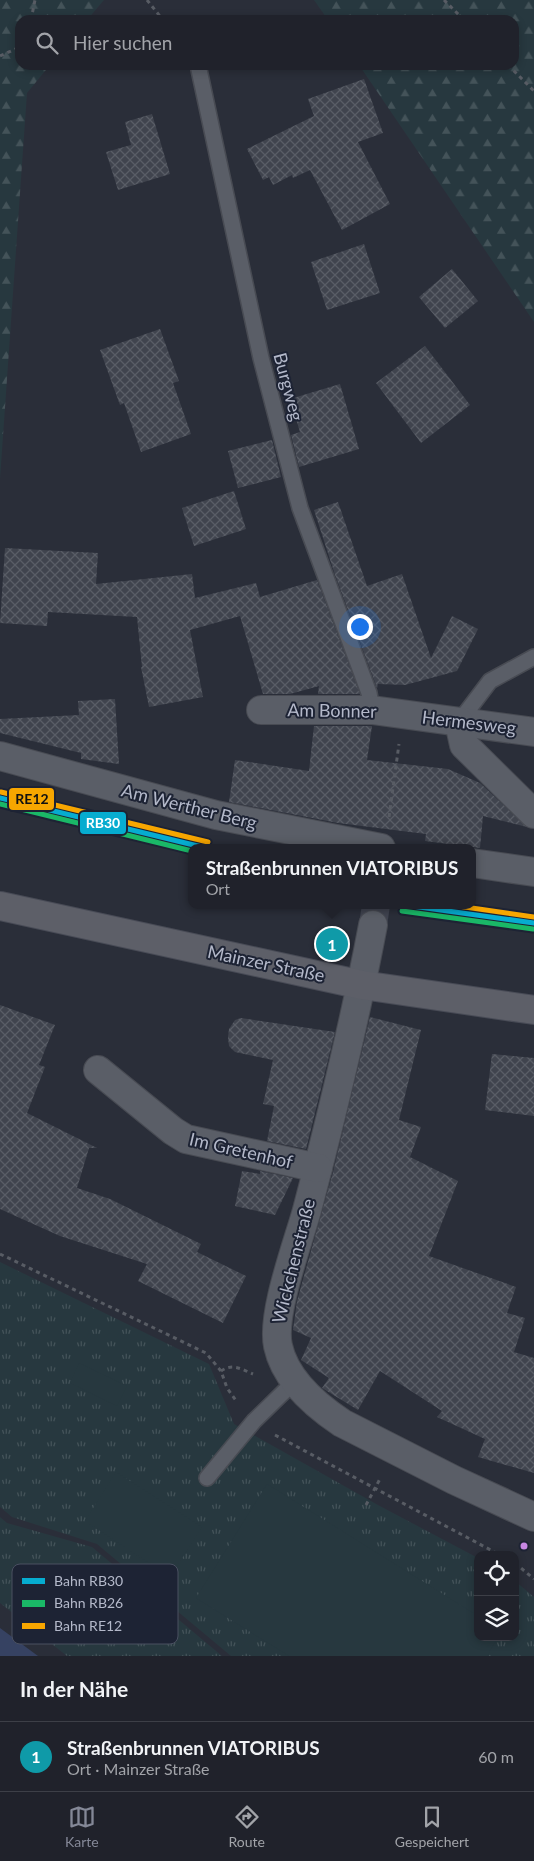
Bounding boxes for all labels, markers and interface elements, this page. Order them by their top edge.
search box [15,15,519,70]
icon: search [33,29,61,57]
text: Hier suchen [73,31,172,54]
street label: Burgweg [269,350,309,423]
your location [347,614,373,640]
street label: Am Bonner [287,698,377,722]
street label: Hermesweg [421,705,517,739]
street label: Am Werther Berg [119,779,259,833]
line badge: RE12 [8,787,55,811]
text: RE12 [15,790,49,807]
line badge: RB30 [79,811,127,835]
text: RB30 [86,814,120,831]
popup [188,844,476,909]
text: Straßenbrunnen VIATORIBUS [206,856,458,879]
text: Ort [206,879,230,898]
pin: 1 [316,925,348,963]
street label: Mainzer Straße [206,940,327,986]
street label: Im Gretenhof [187,1127,296,1173]
street label: Wickchenstraße [267,1196,319,1325]
unlabelled marker [519,1541,529,1551]
map controls [474,1551,519,1641]
button: locate [474,1551,519,1596]
legend [12,1564,178,1644]
text: Bahn RB30 [54,1572,123,1589]
text: Bahn RB26 [54,1594,123,1611]
button: layers [474,1596,519,1641]
text: Bahn RE12 [54,1617,122,1634]
text: In der Nähe [20,1676,128,1701]
text: Straßenbrunnen VIATORIBUS [67,1736,320,1759]
text: 1 [31,1747,41,1766]
text: 60 m [478,1747,514,1766]
text: Ort · Mainzer Straße [67,1759,209,1778]
tab: Karte [65,1803,99,1850]
tab: Route [229,1803,265,1850]
tab: Gespeichert [395,1803,469,1850]

